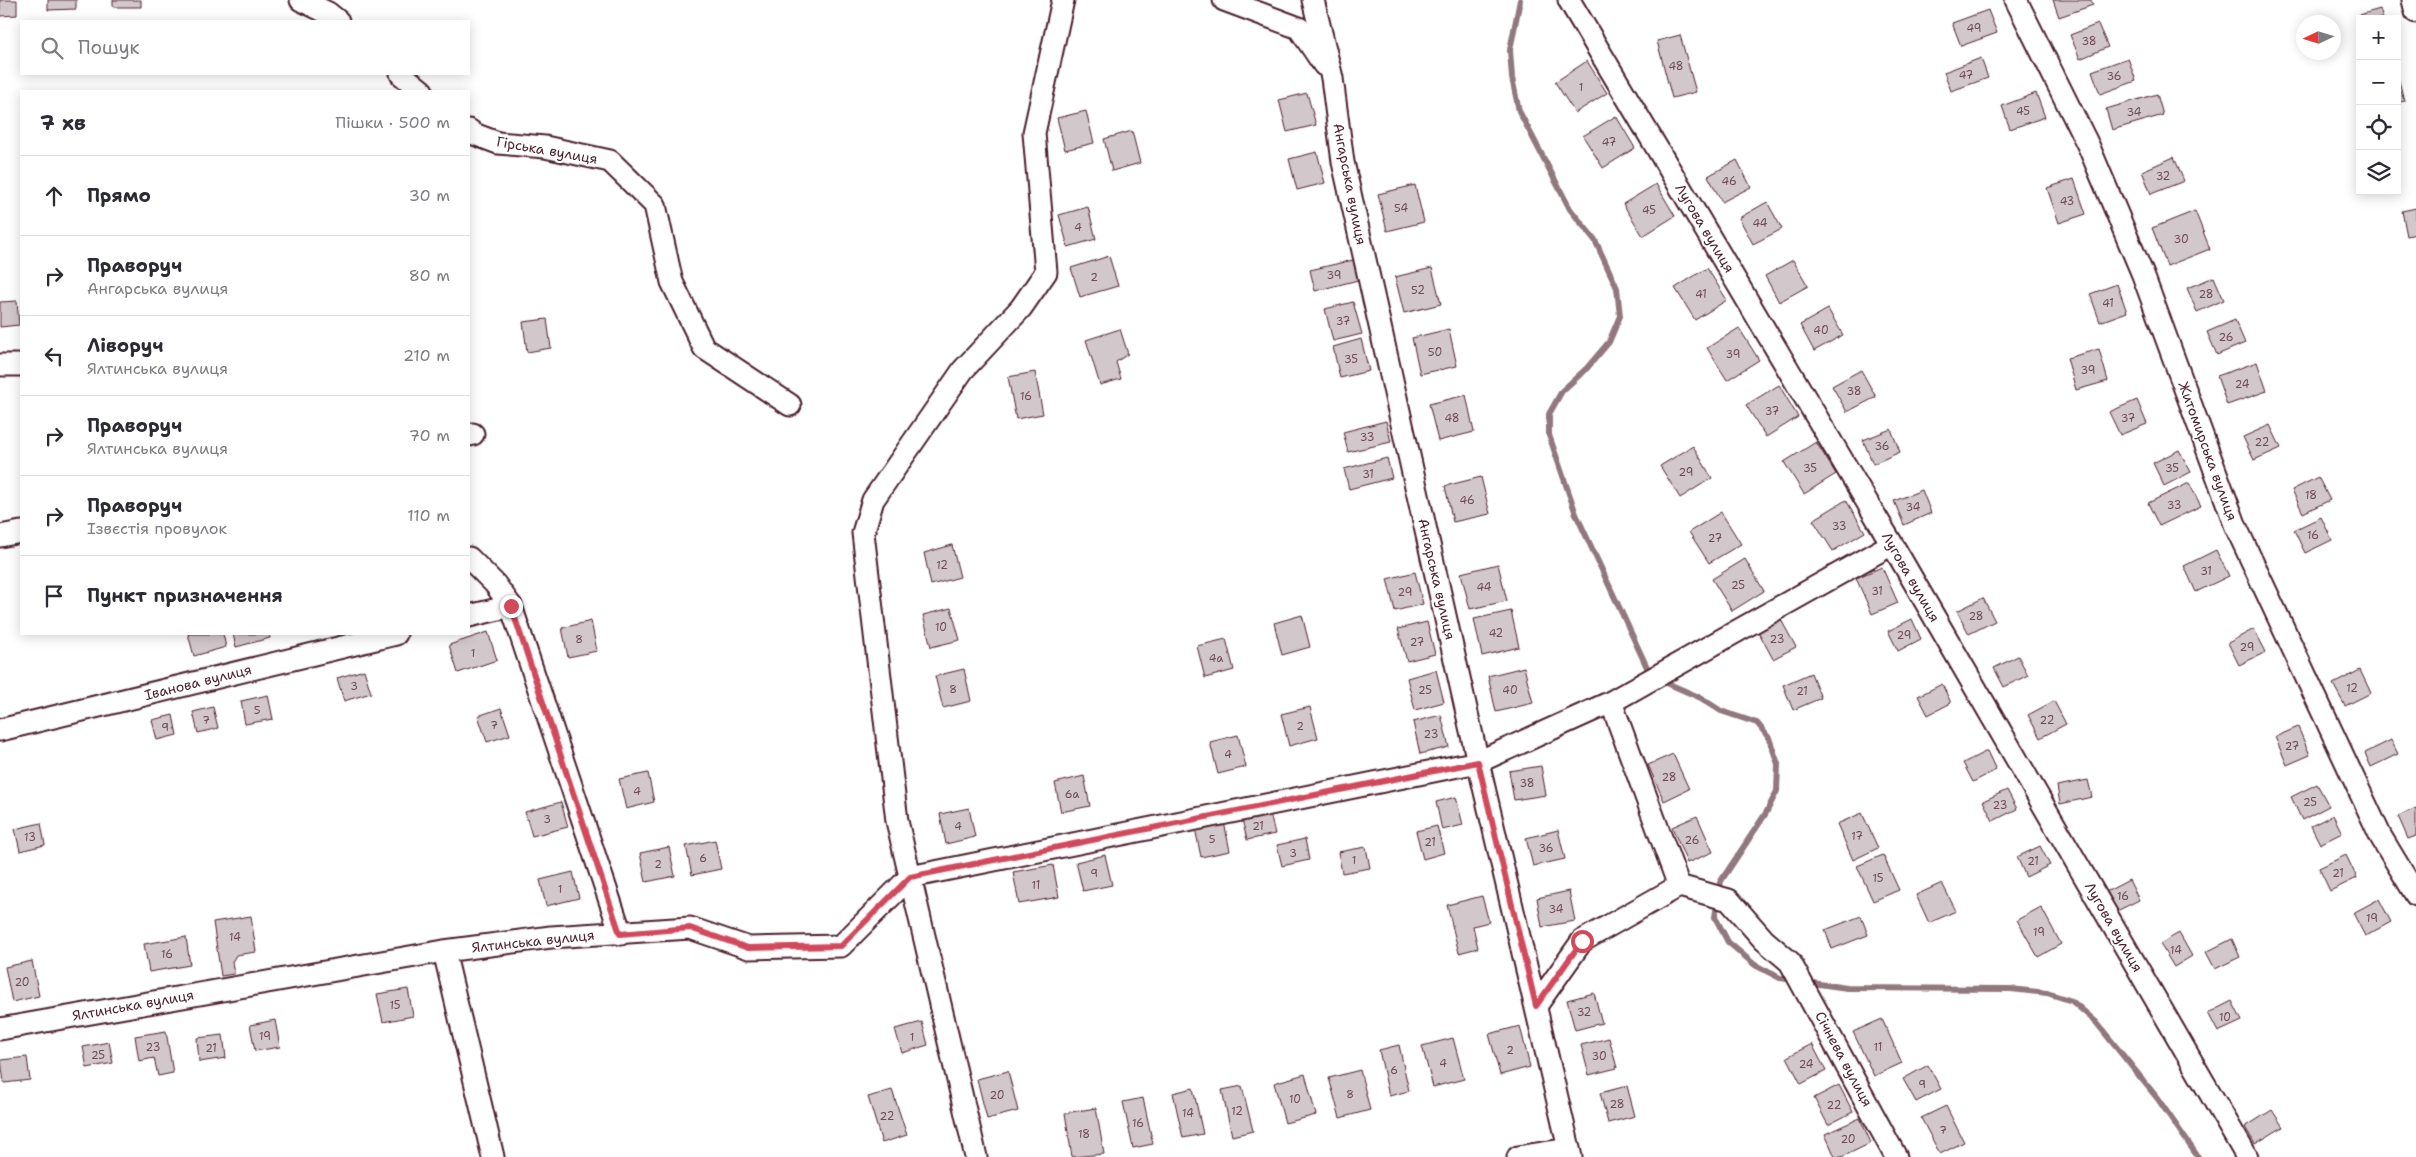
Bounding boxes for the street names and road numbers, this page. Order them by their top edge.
street label: Ангарська вулиця [1329,122,1371,246]
street label: Гірська вулиця [495,132,599,168]
street label: Лугова вулиця [1671,180,1739,276]
street label: Житомирська вулиця [2174,379,2242,523]
street label: Ангарська вулиця [1414,517,1460,641]
street label: Лугова вулиця [1878,529,1944,625]
street label: Іванова вулиця [143,660,253,704]
street label: Лугова вулиця [2081,879,2147,975]
street label: Ялтинська вулиця [471,926,595,956]
street label: Ялтинська вулиця [71,985,195,1025]
street label: Січнева вулиця [1811,1008,1877,1110]

